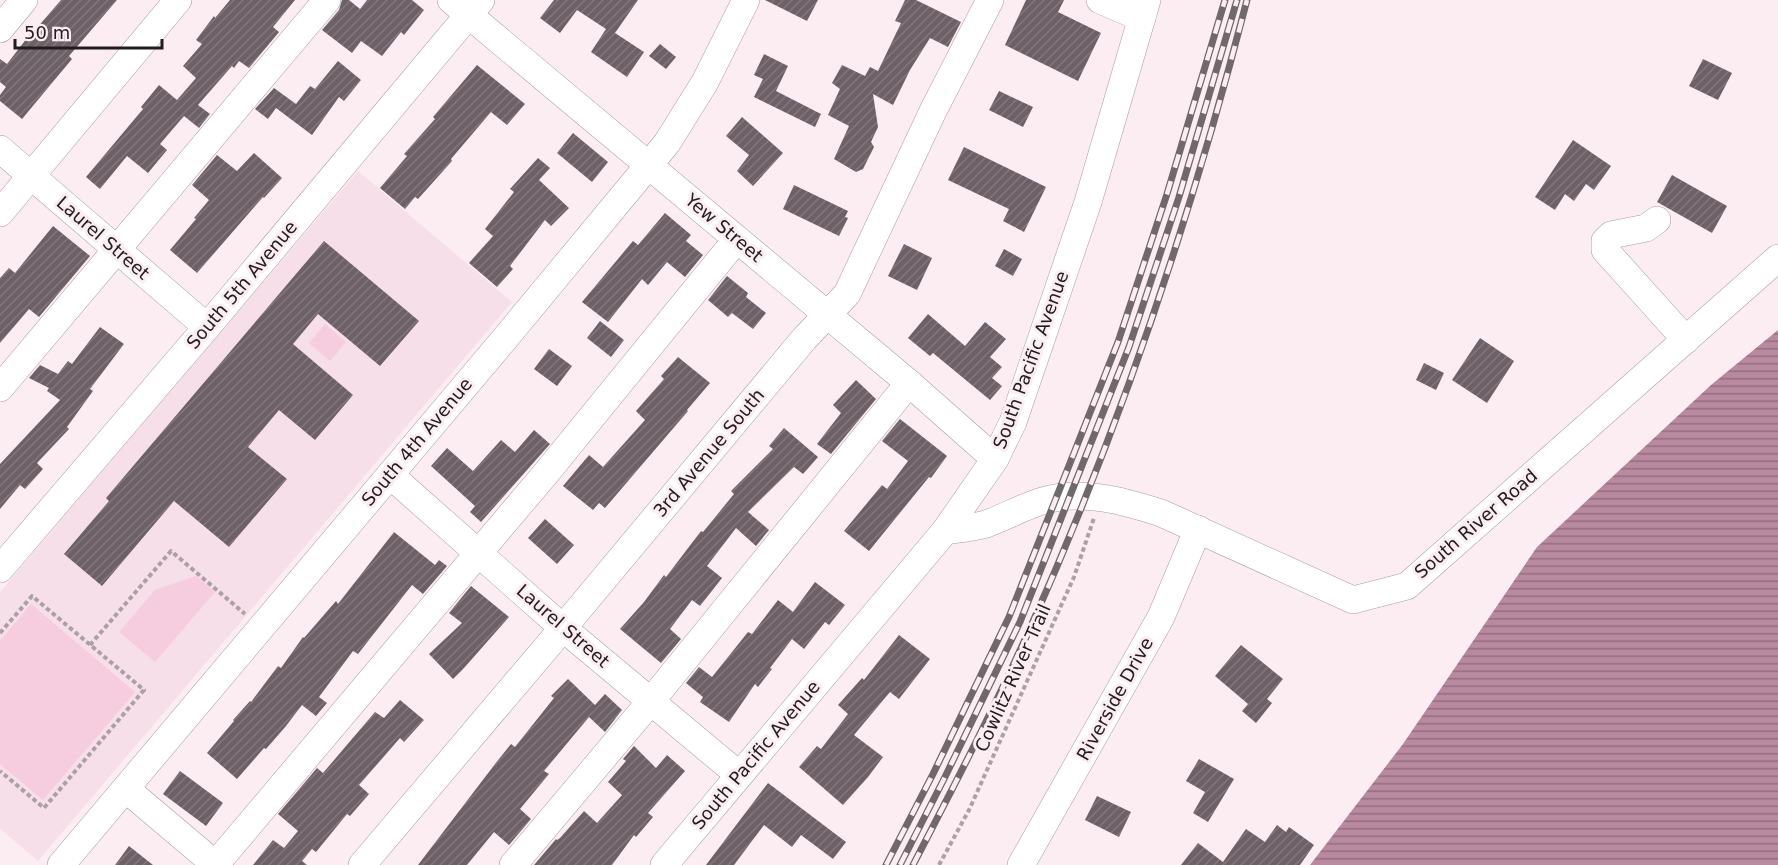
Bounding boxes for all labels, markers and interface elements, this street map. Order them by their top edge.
scale bar [15,12,162,50]
text: 50 m [24,22,70,43]
street label: Yew Street [680,188,767,266]
street label: Laurel Street [53,192,154,284]
street label: South 5th Avenue [182,216,301,353]
street label: South Pacific Avenue [989,268,1073,452]
street label: South 4th Avenue [357,373,476,510]
street label: 3rd Avenue South [649,384,768,521]
street label: South River Road [1410,465,1541,583]
street label: Laurel Street [513,580,614,672]
street label: Cowlitz River Trail [970,601,1055,755]
street label: Riverside Drive [1072,634,1157,764]
street label: South Pacific Avenue [687,676,824,833]

